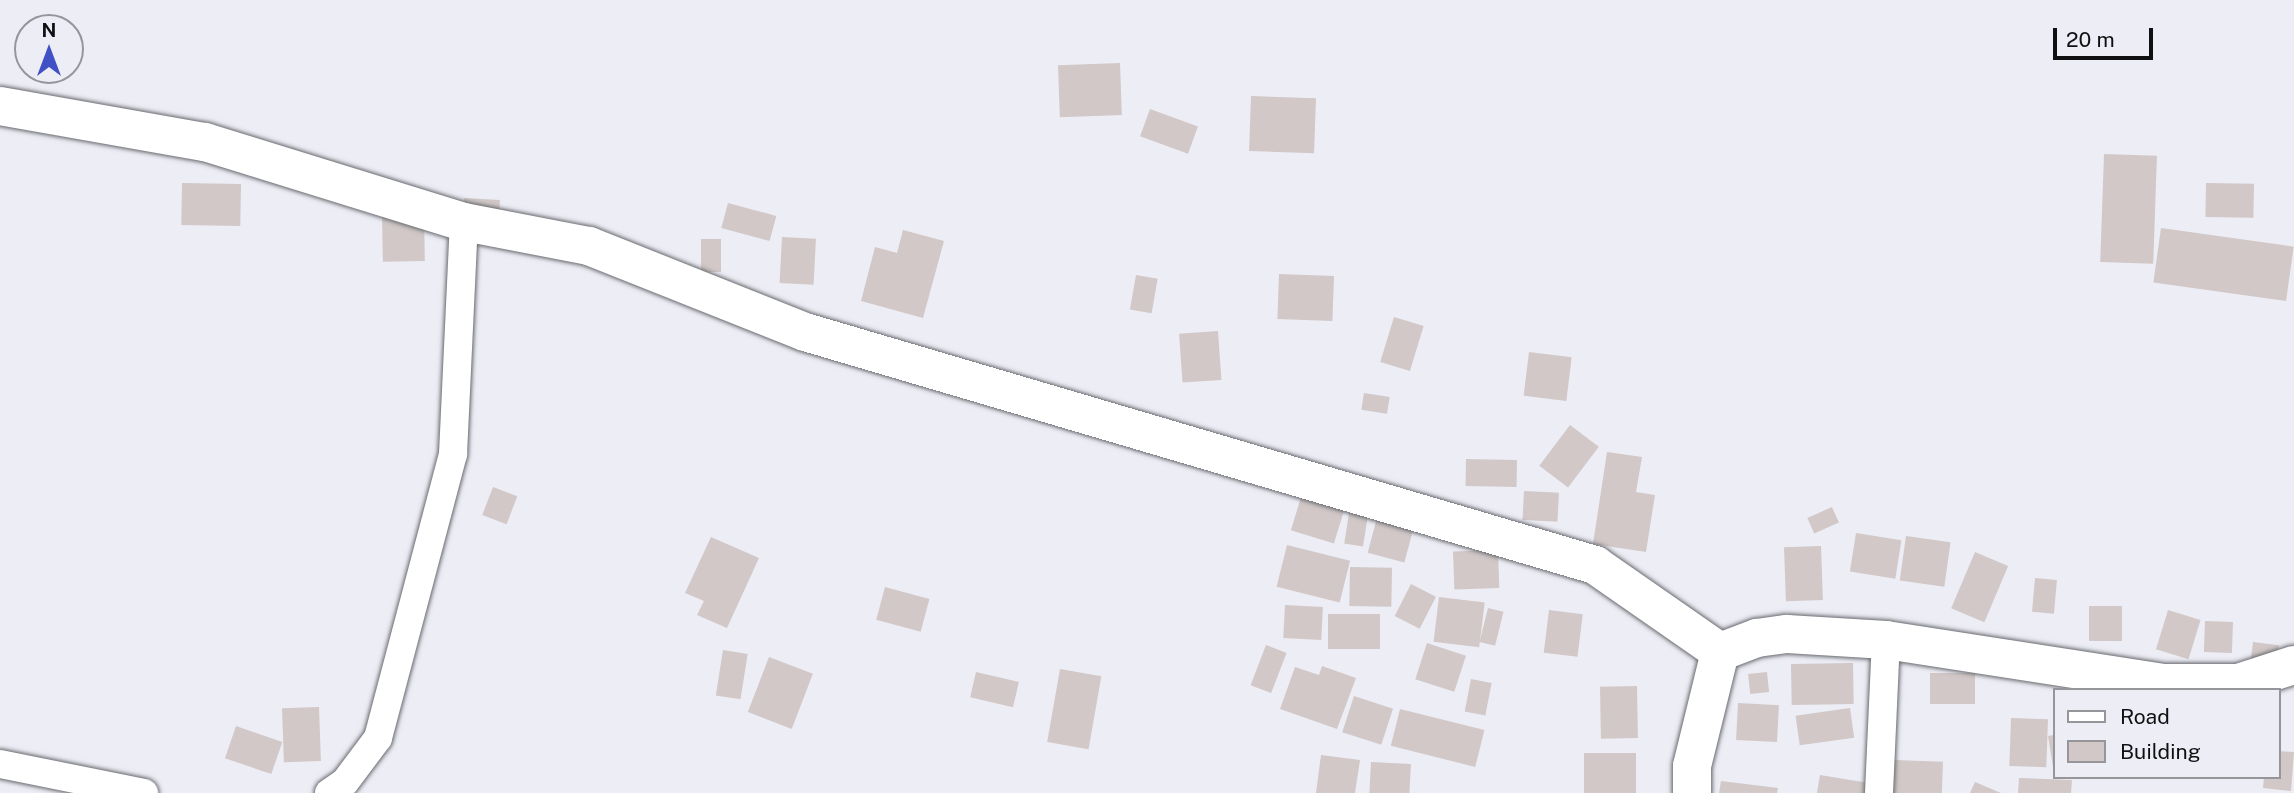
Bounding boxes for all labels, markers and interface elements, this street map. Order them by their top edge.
north arrow [14,14,84,84]
scale bar [2056,14,2156,58]
text: N [42,19,56,41]
text: 20 m [2066,27,2115,52]
legend [2052,688,2280,779]
text: Road [2120,704,2170,729]
text: Building [2120,739,2201,764]

